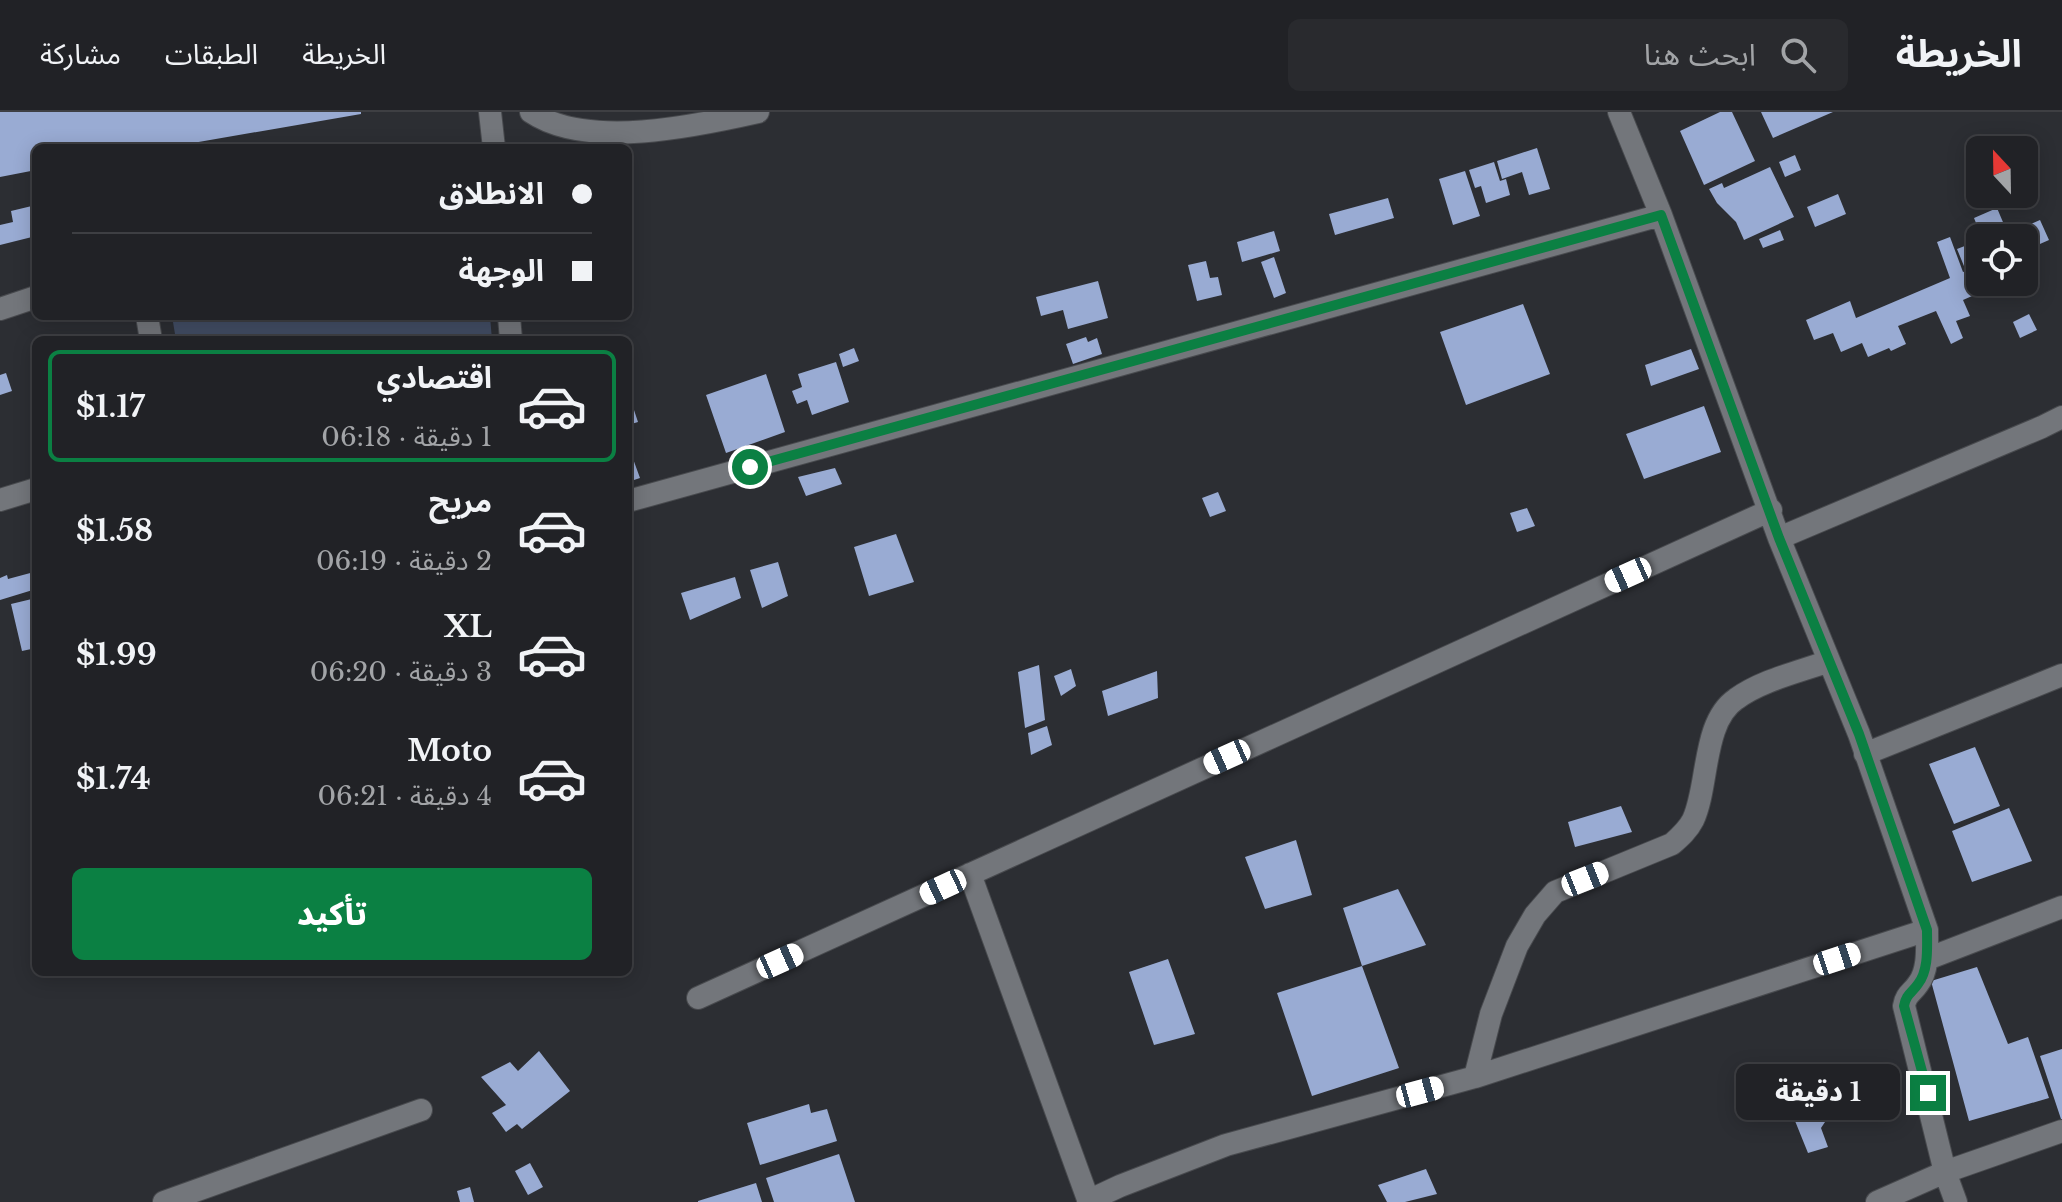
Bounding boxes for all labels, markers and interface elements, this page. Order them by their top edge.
search box [1288,19,1848,91]
text: الخريطة [1896,30,2022,77]
icon: search [1776,33,1820,77]
text: ابحث هنا [1644,36,1756,73]
text: مشاركة [40,37,121,72]
text: الطبقات [165,37,258,72]
text: الخريطة [302,37,386,72]
north arrow [1966,136,2038,208]
map controls [1966,136,2038,296]
text: الانطلاق [439,175,544,212]
button: locate [1966,224,2038,296]
text: الوجهة [459,252,544,289]
text: اقتصادي [377,359,492,396]
icon: car [516,370,588,442]
text: $1.17 [76,388,145,425]
text: 1 دقيقة · 06:18 [321,421,492,453]
route start [732,449,768,485]
text: مريح [429,483,492,520]
icon: car [516,494,588,566]
text: $1.58 [76,512,153,549]
text: 2 دقيقة · 06:19 [316,545,492,577]
car [1601,554,1655,596]
text: XL [444,608,492,645]
icon: car [516,618,588,690]
text: $1.99 [76,636,157,673]
text: 3 دقيقة · 06:20 [310,656,492,688]
text: Moto [407,732,492,769]
car [1200,736,1254,778]
icon: car [516,742,588,814]
text: $1.74 [76,760,151,797]
text: 4 دقيقة · 06:21 [317,780,492,812]
car [1558,859,1612,899]
car [916,866,970,908]
button: تأكيد [72,868,592,960]
car [753,940,807,982]
car [1810,940,1864,978]
callout: 1 دقيقة [1736,1065,1900,1121]
car [1394,1074,1446,1110]
route end [1910,1075,1946,1111]
text: 1 دقيقة [1775,1076,1861,1108]

